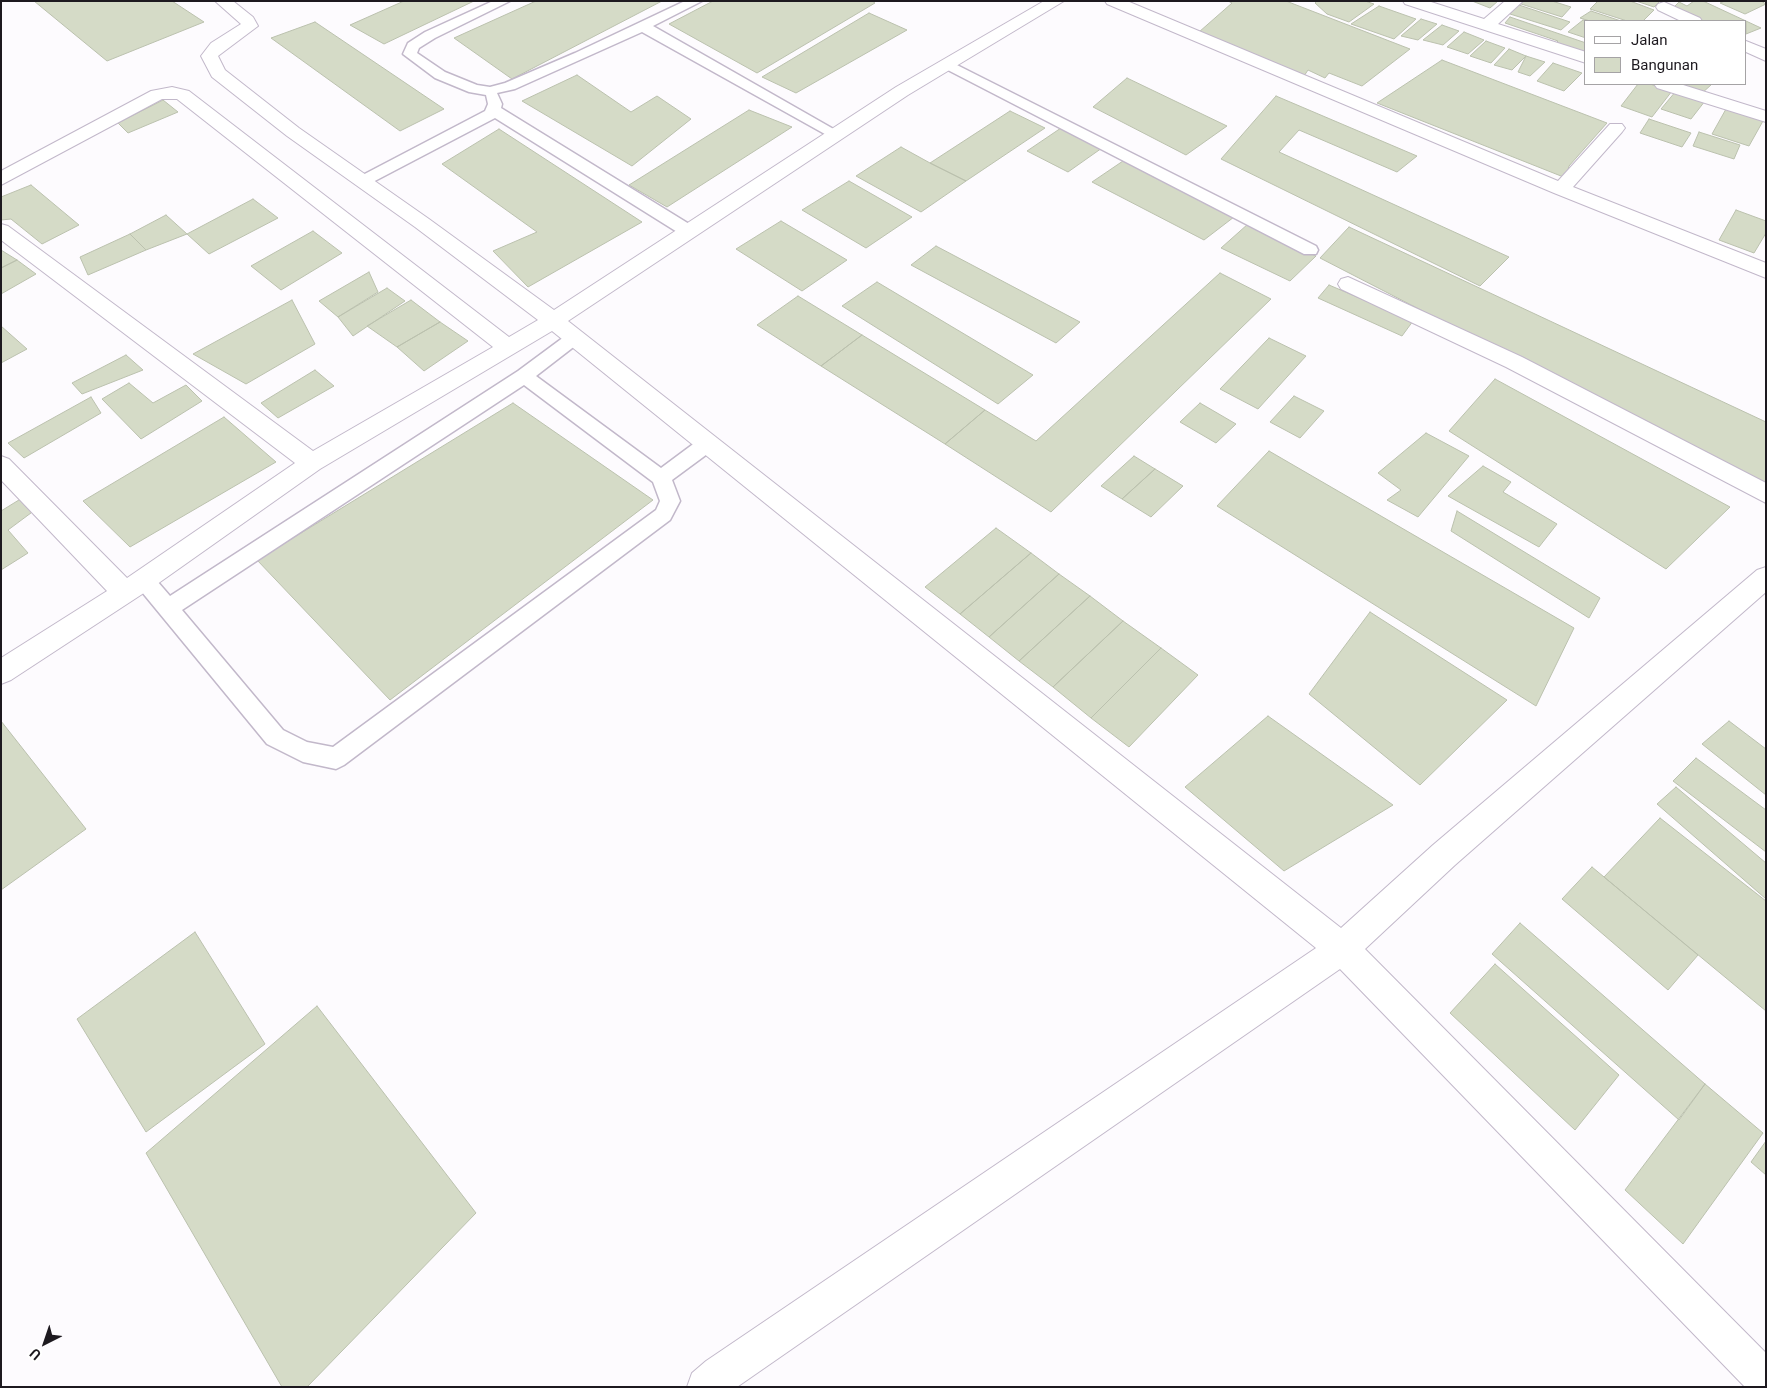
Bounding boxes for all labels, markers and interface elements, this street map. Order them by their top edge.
legend [1584,20,1747,85]
text: Jalan [1631,31,1668,49]
text: Bangunan [1631,56,1698,74]
north arrow [20,1318,70,1368]
text: U [26,1345,44,1363]

